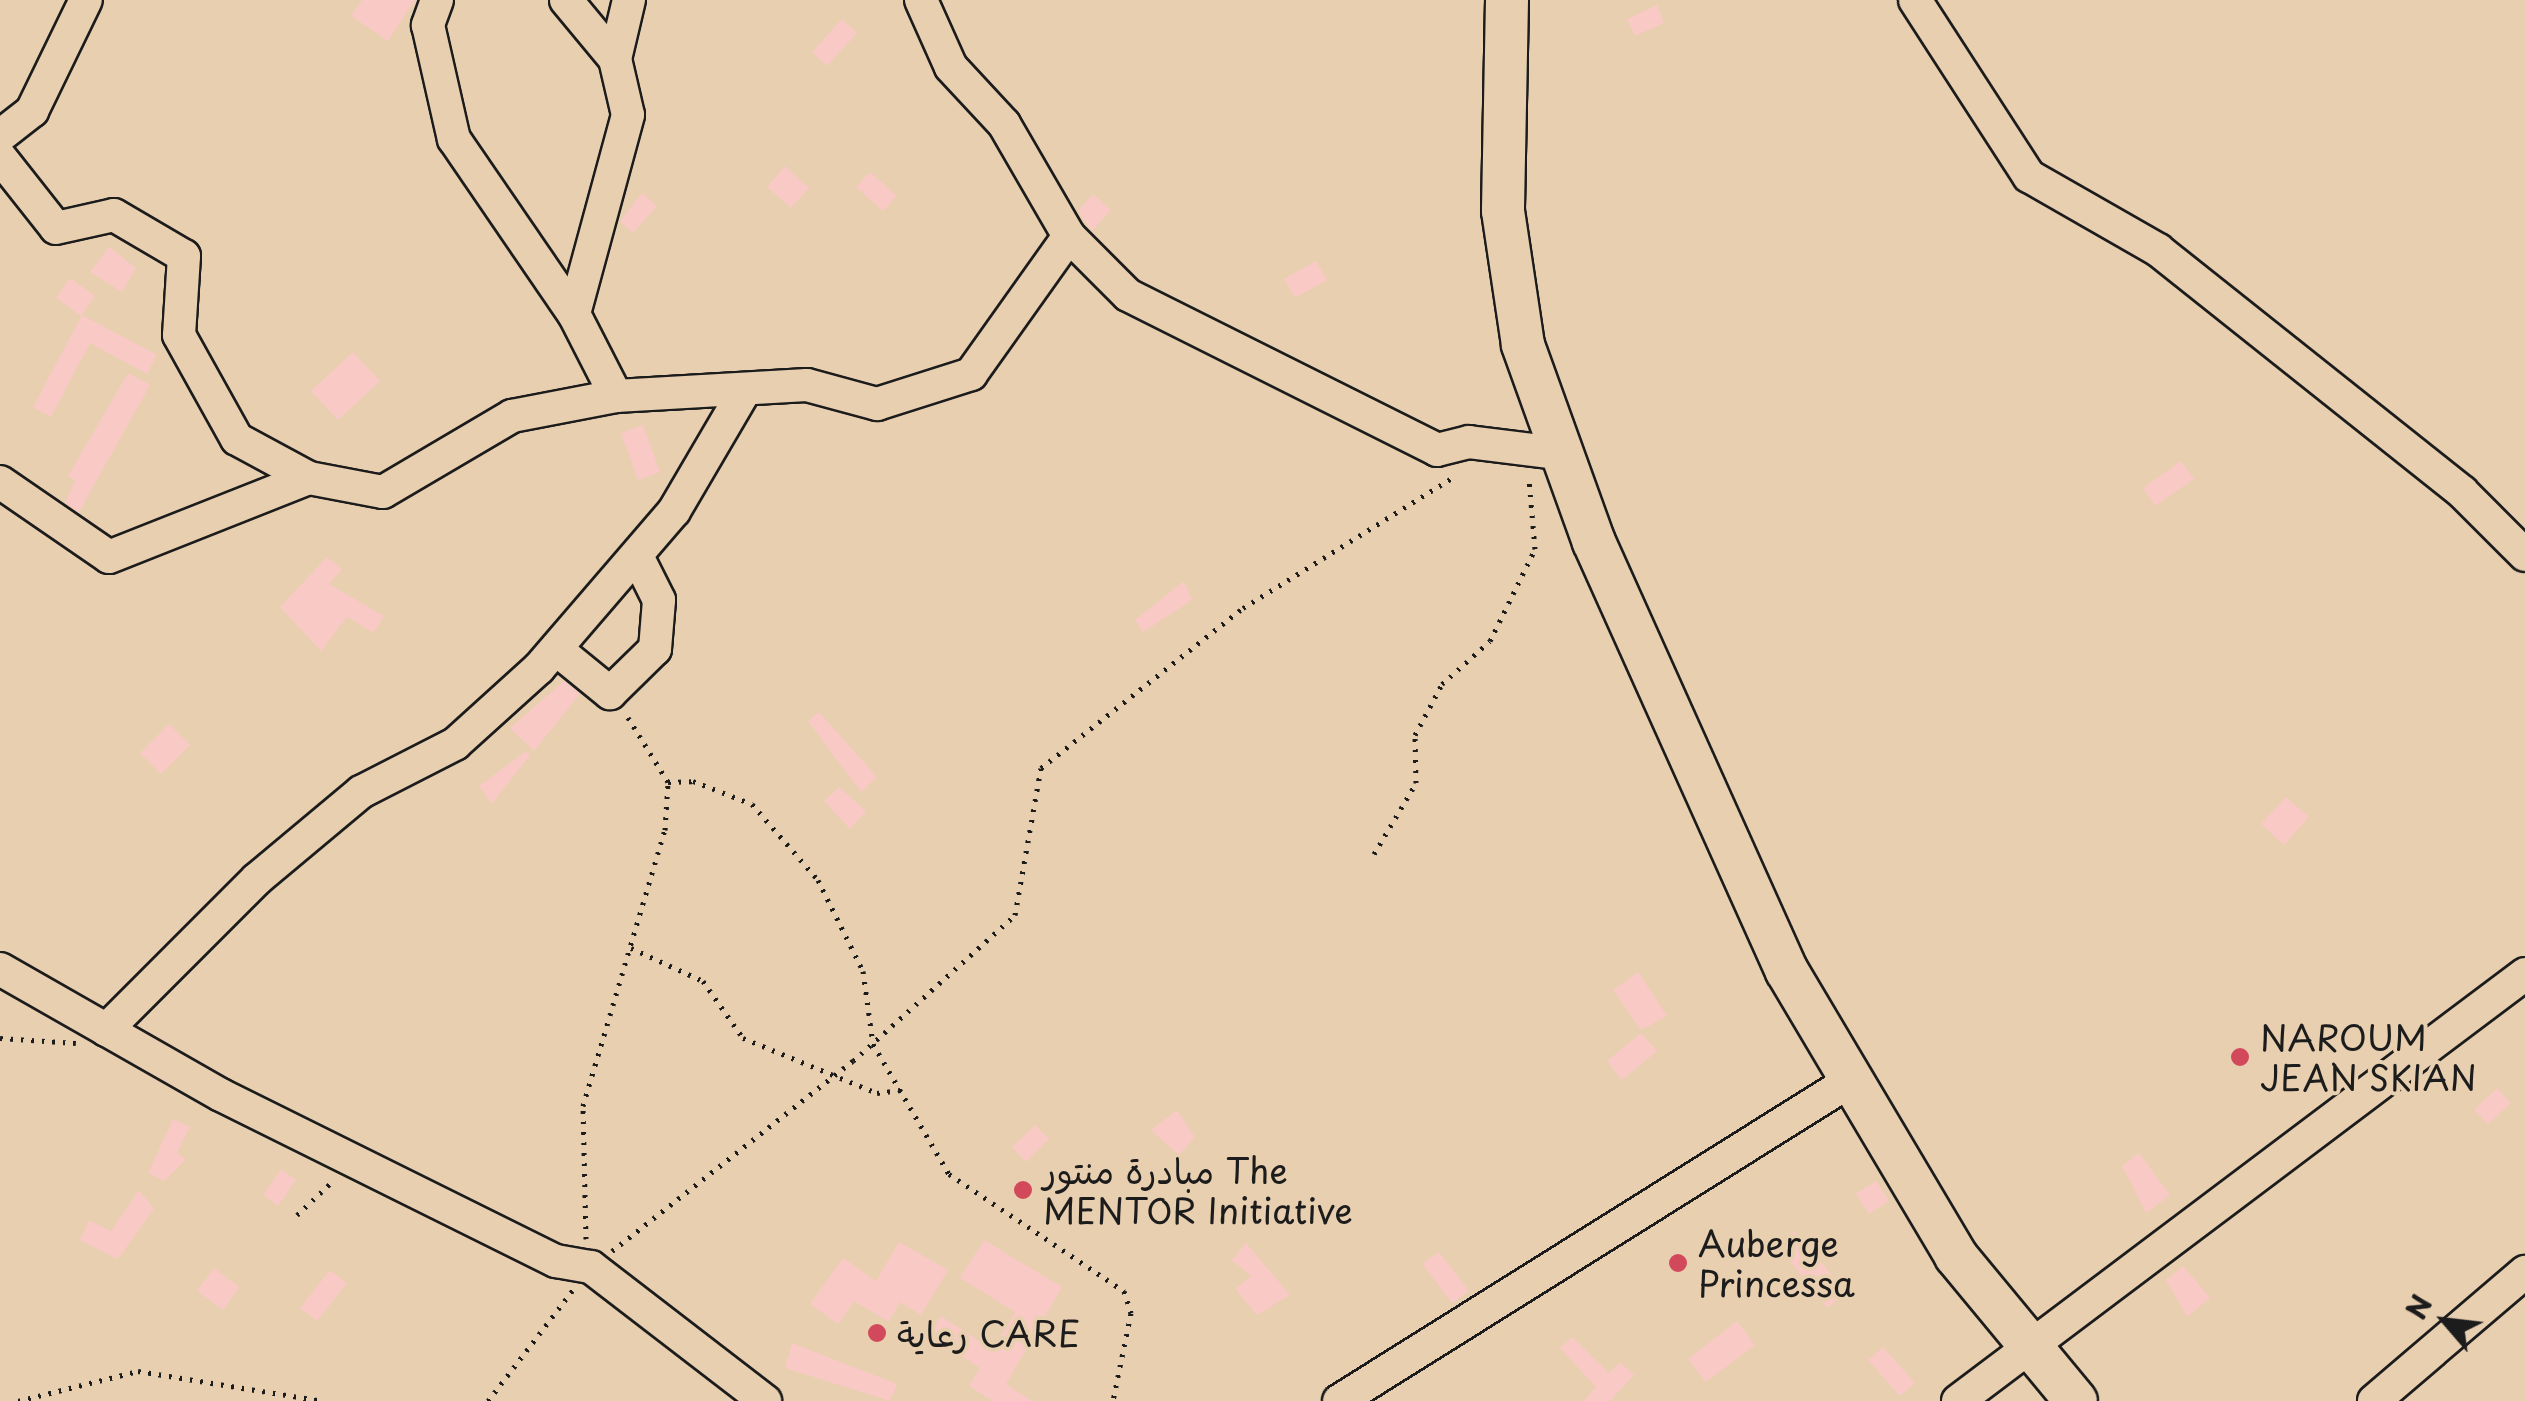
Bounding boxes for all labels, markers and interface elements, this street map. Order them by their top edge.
place label: NAROUM JEAN SKIAN [2260,1016,2474,1098]
marker: NAROUM JEAN SKIAN [2229,1046,2251,1068]
place label: مبادرة منتور The MENTOR Initiative [1043,1149,1356,1231]
marker: مبادرة منتور The MENTOR Initiative [1012,1179,1034,1201]
place label: Auberge Princessa [1698,1222,1855,1304]
marker: Auberge Princessa [1667,1252,1689,1274]
north arrow [2395,1271,2495,1371]
text: N [2394,1287,2442,1327]
place label: رعاية CARE [897,1312,1080,1354]
marker: رعاية CARE [866,1322,888,1344]

